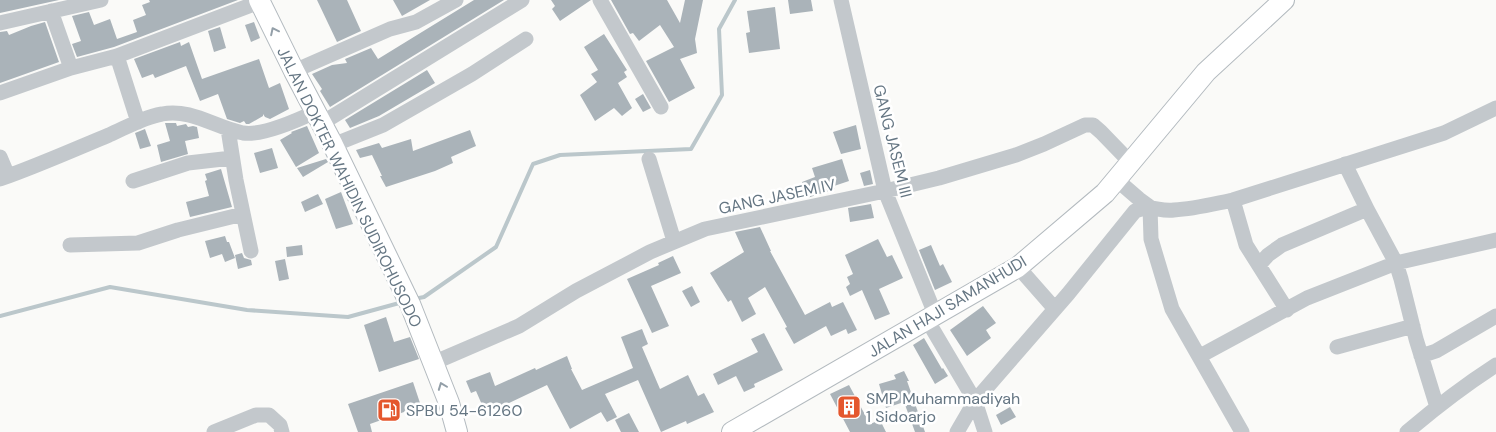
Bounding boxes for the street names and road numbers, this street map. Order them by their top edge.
street label: JALAN DOKTER WAHIDIN SUDIROHUSODO [272,43,427,331]
street label: GANG JASEM III [868,82,917,200]
street label: GANG JASEM IV [717,174,838,219]
street label: JALAN HAJI SAMANHUDI [864,251,1030,362]

